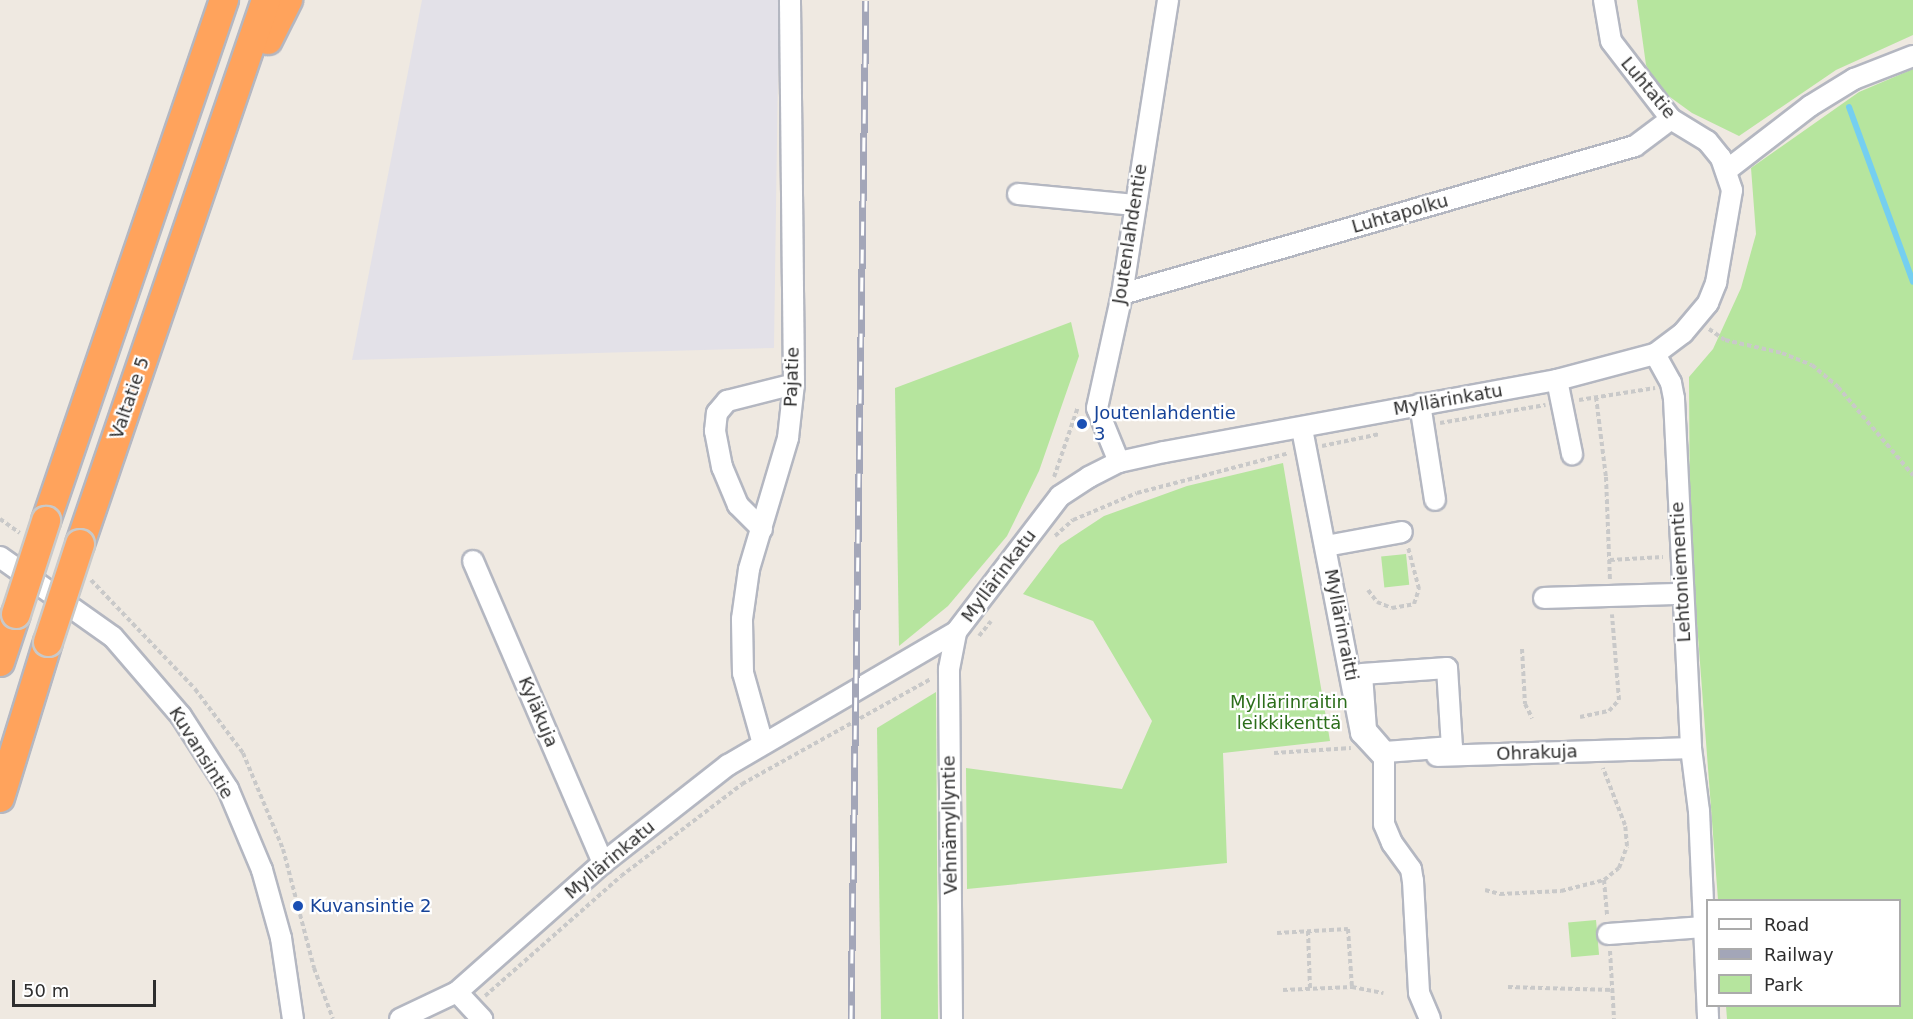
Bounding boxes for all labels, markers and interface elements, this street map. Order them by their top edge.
street label: Luhtatie [1616,53,1680,123]
street label: Joutenlahdentie [1108,162,1152,306]
street label: Luhtapolku [1349,190,1451,238]
street label: Pajatie [780,347,804,407]
street label: Valtatie 5 [106,354,154,442]
street label: Myllärinkatu [1392,380,1504,420]
place label: Joutenlahdentie 3 [1094,403,1236,446]
marker: Joutenlahdentie 3 [1075,417,1089,431]
street label: Lehtoniementie [1667,501,1695,643]
street label: Myllärinkatu [957,525,1041,627]
street label: Myllärinraitti [1320,567,1362,683]
street label: Kyläkuja [514,673,562,751]
park label: Myllärinraitin leikkikenttä [1230,692,1348,734]
street label: Kuvansintie [164,703,238,803]
street label: Ohrakuja [1496,741,1578,765]
street label: Vehnämyllyntie [938,755,962,895]
street label: Myllärinkatu [561,816,659,904]
place label: Kuvansintie 2 [310,895,431,917]
marker: Kuvansintie 2 [291,899,305,913]
legend [1706,899,1901,1007]
text: Road [1764,914,1809,935]
text: Railway [1764,944,1834,965]
scale bar [15,968,159,1006]
text: Park [1764,974,1803,995]
text: 50 m [23,980,69,1001]

